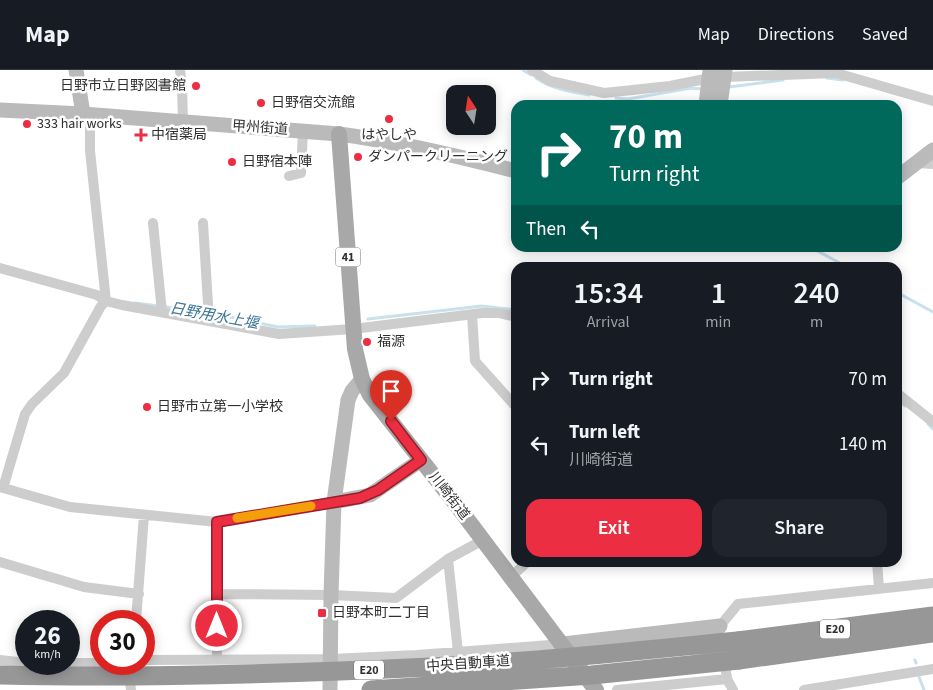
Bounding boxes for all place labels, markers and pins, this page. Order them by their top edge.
place label: 日野市立日野図書館 [60,76,186,96]
marker: 日野市立日野図書館 [190,80,202,92]
place label: 日野宿交流館 [271,93,355,113]
marker: 日野宿交流館 [255,97,267,109]
marker: はやしや [383,113,395,125]
place label: 333 hair works [37,114,122,134]
marker: 333 hair works [21,118,33,130]
place label: 中宿薬局 [151,125,207,145]
place label: はやしや [361,125,417,145]
marker: 中宿薬局 [135,129,147,141]
place label: ダンパークリーニング [368,147,508,167]
marker: ダンパークリーニング [352,151,364,163]
place label: 日野宿本陣 [242,152,312,172]
marker: 日野宿本陣 [226,156,238,168]
place label: 福源 [377,332,405,352]
marker: 福源 [361,336,373,348]
pin [370,370,412,421]
place label: 日野市立第一小学校 [157,397,283,417]
marker: 日野市立第一小学校 [141,401,153,413]
place label: 日野本町二丁目 [332,603,430,623]
marker: 日野本町二丁目 [316,607,328,619]

